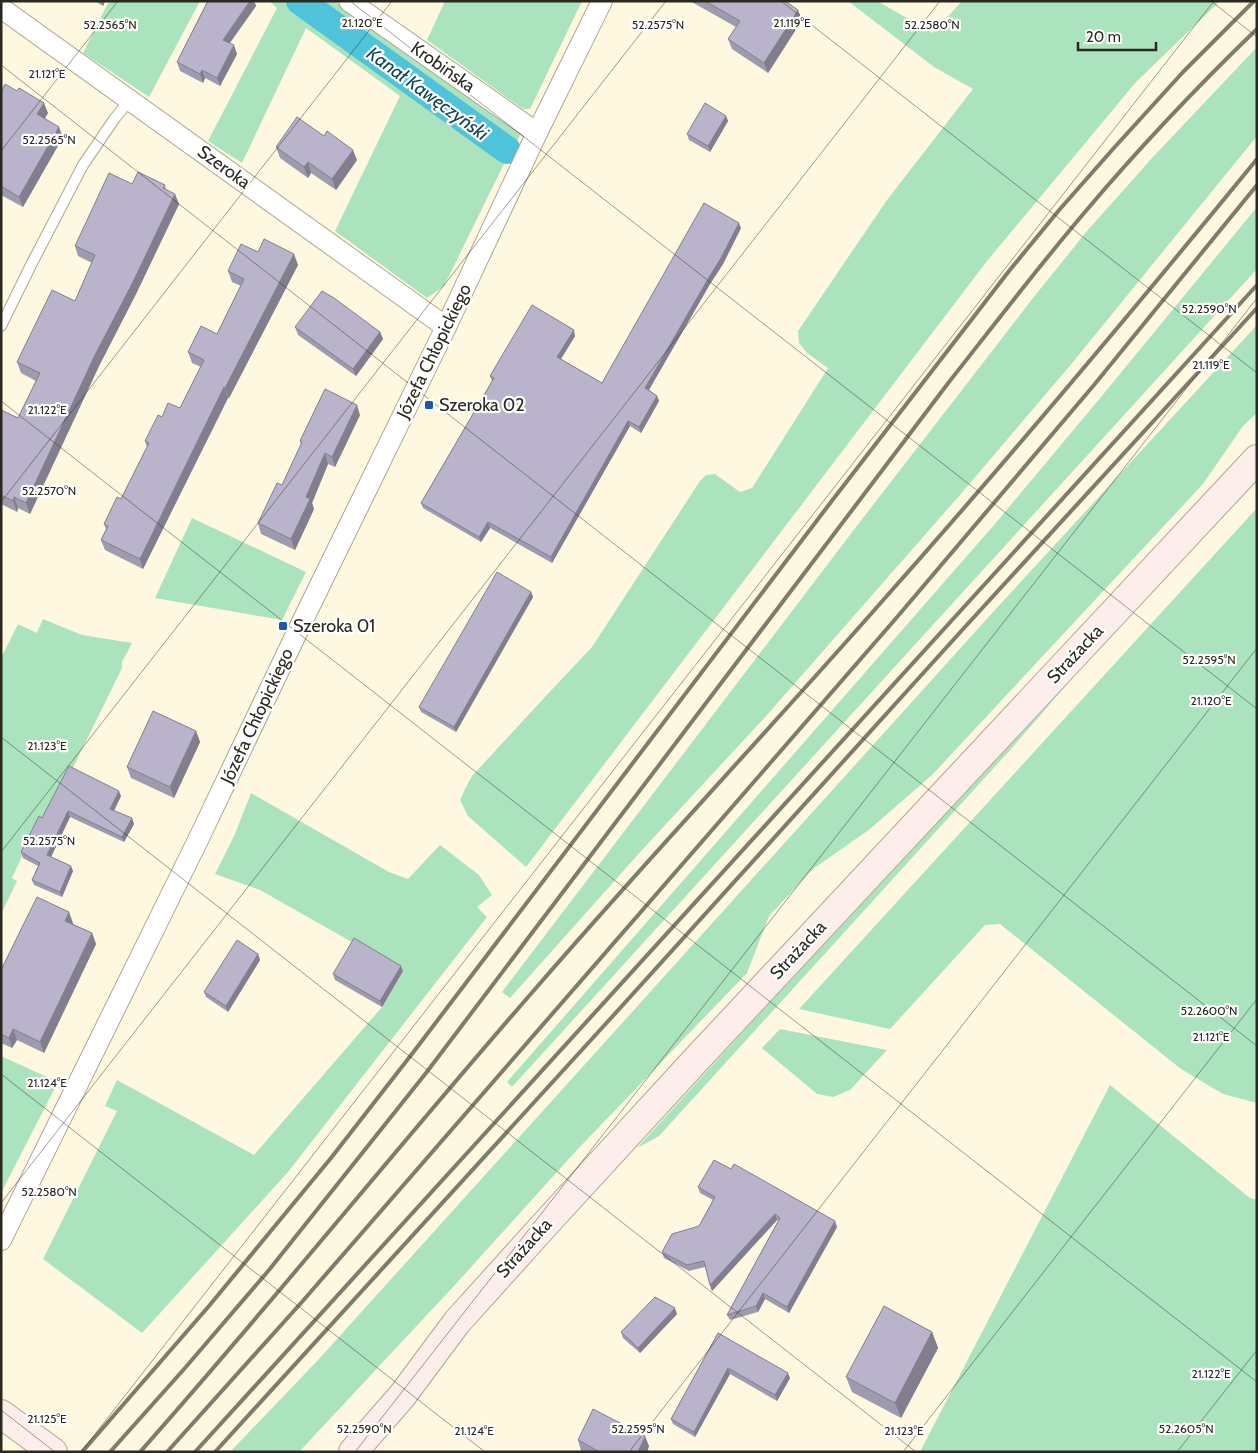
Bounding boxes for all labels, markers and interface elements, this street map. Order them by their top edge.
text: 21.120°E [341,15,383,30]
text: 21.119°E [773,15,811,30]
text: 52.2565°N [83,17,137,32]
text: 52.2575°N [632,17,684,32]
text: 52.2580°N [904,17,960,32]
scale bar [1078,20,1156,52]
text: 20 m [1086,28,1121,46]
street label: Krobińska [407,37,480,97]
water label: Kanał Kawęczyński [362,42,494,146]
text: 21.121°E [29,66,66,81]
text: 52.2565°N [22,132,76,147]
street label: Szeroka [193,141,255,194]
street label: Józefa Chłopickiego [391,280,476,423]
text: 52.2590°N [1181,301,1237,316]
text: 21.119°E [1192,357,1230,372]
place label: Szeroka 02 [439,394,525,416]
marker: Szeroka 02 [423,399,435,411]
text: 21.122°E [27,402,67,417]
text: 52.2570°N [22,483,76,498]
place label: Szeroka 01 [293,615,375,637]
marker: Szeroka 01 [277,620,289,632]
street label: Strażacka [1042,620,1108,688]
street label: Józefa Chłopickiego [216,645,298,788]
text: 52.2595°N [1182,652,1236,667]
text: 21.120°E [1190,693,1232,708]
text: 21.123°E [27,738,67,753]
text: 52.2575°N [23,833,75,848]
street label: Strażacka [765,916,831,984]
text: 52.2600°N [1180,1003,1238,1018]
text: 21.121°E [1193,1029,1230,1044]
text: 21.124°E [27,1075,67,1090]
text: 52.2580°N [21,1184,77,1199]
street label: Strażacka [492,1213,557,1282]
text: 21.122°E [1191,1366,1231,1381]
text: 21.125°E [27,1411,67,1426]
text: 52.2590°N [336,1421,392,1436]
text: 52.2595°N [611,1421,665,1436]
text: 52.2605°N [1158,1421,1214,1436]
text: 21.124°E [454,1423,494,1438]
text: 21.123°E [884,1423,924,1438]

